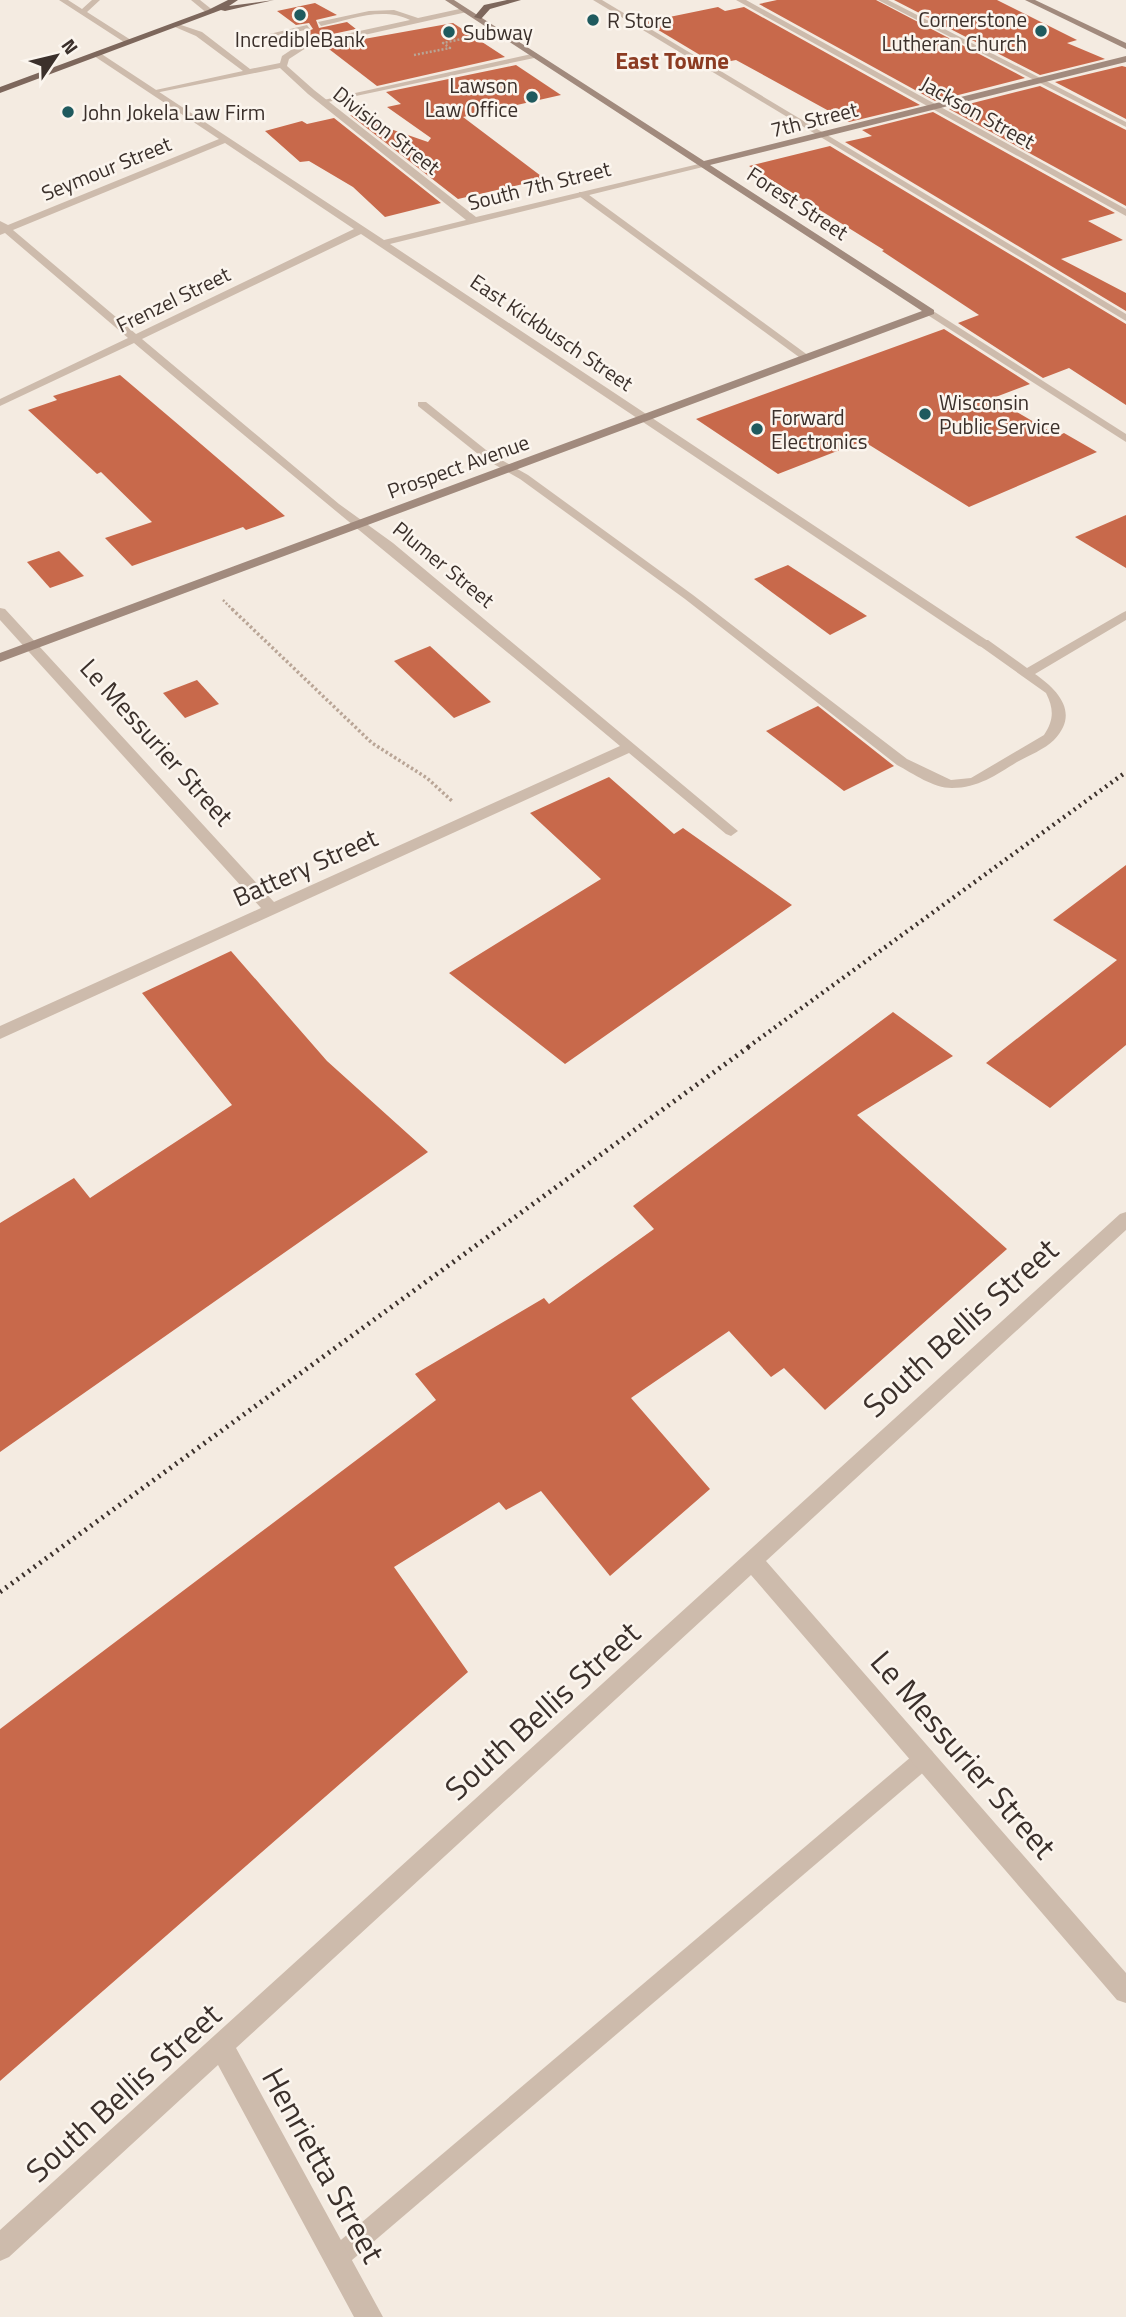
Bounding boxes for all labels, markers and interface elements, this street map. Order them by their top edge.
place label: Cornerstone Lutheran Church [882,3,1027,59]
place label: R Store [607,4,672,36]
marker: IncredibleBank [292,7,308,23]
marker: R Store [585,12,601,28]
place label: Subway [463,16,533,48]
north arrow [21,21,91,91]
place label: IncredibleBank [235,23,365,55]
marker: Cornerstone Lutheran Church [1033,23,1049,39]
marker: Subway [441,24,457,40]
text: N [55,32,86,60]
district label: East Towne [615,43,729,78]
street label: Jackson Street [915,67,1042,157]
place label: Lawson Law Office [425,69,518,125]
street label: Division Street [327,78,448,182]
marker: Lawson Law Office [524,89,540,105]
street label: 7th Street [767,93,862,145]
place label: John Jokela Law Firm [82,96,265,128]
marker: John Jokela Law Firm [60,104,76,120]
street label: Seymour Street [36,127,176,209]
street label: South 7th Street [464,152,614,218]
street label: Forest Street [741,158,856,248]
street label: Frenzel Street [111,257,236,340]
street label: East Kickbusch Street [464,265,641,399]
place label: Wisconsin Public Service [939,386,1060,442]
place label: Forward Electronics [771,401,868,457]
marker: Wisconsin Public Service [917,406,933,422]
marker: Forward Electronics [749,421,765,437]
street label: Prospect Avenue [383,426,533,506]
street label: Plumer Street [386,513,502,615]
street label: Le Messurier Street [71,650,243,834]
street label: Battery Street [226,818,384,916]
street label: South Bellis Street [852,1226,1068,1428]
street label: South Bellis Street [434,1609,650,1811]
street label: Le Messurier Street [860,1639,1068,1869]
street label: South Bellis Street [15,1991,231,2193]
street label: Henrietta Street [250,2058,398,2272]

